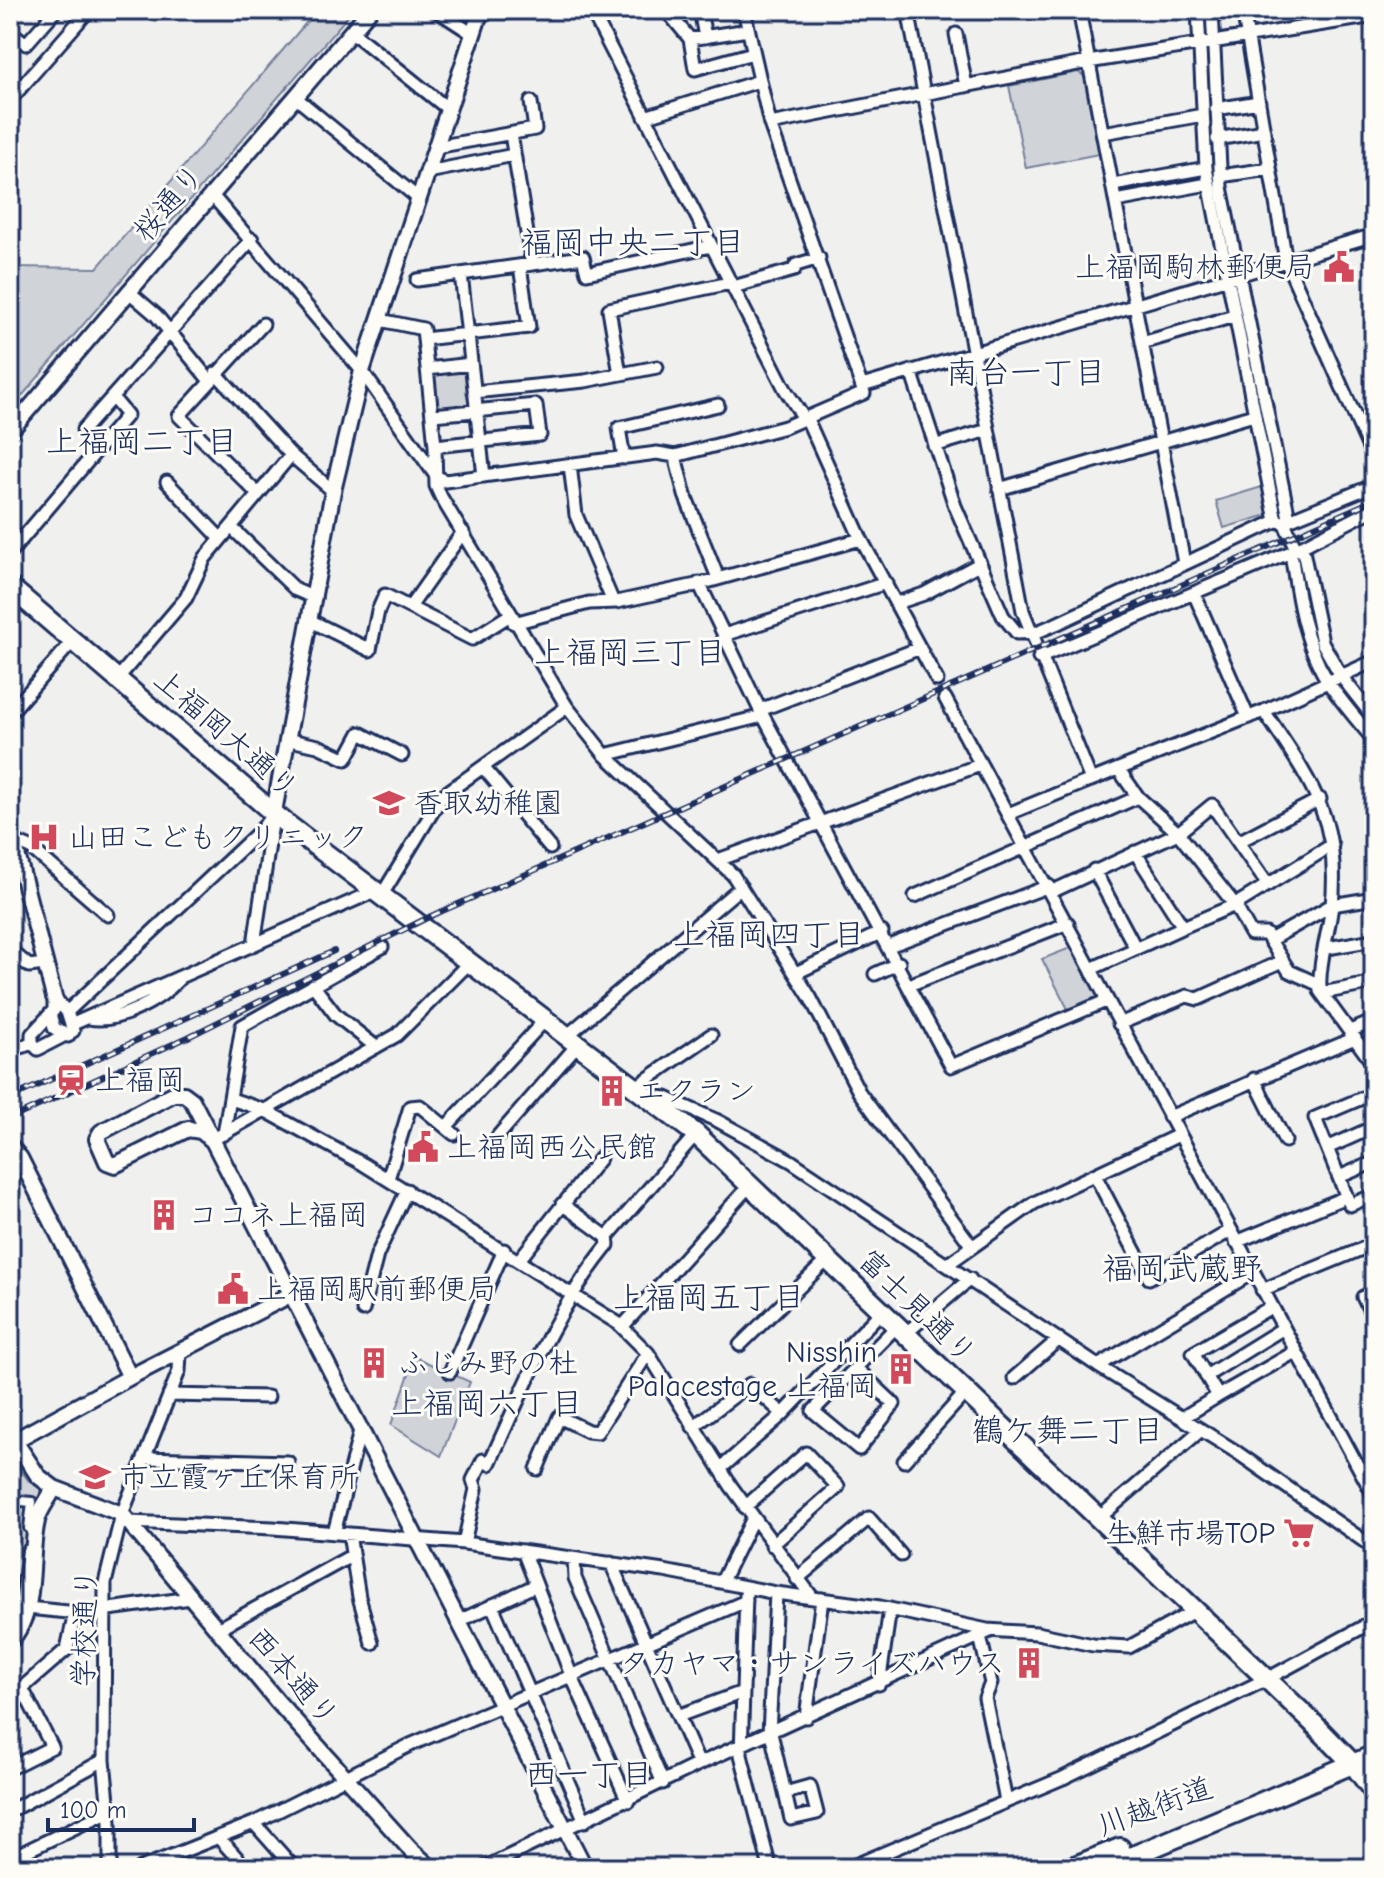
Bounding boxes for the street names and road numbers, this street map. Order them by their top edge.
street label: 桜通り [126,158,212,248]
street label: 上福岡大通り [147,662,305,806]
street label: 富士見通り [851,1242,983,1372]
street label: 学校通り [65,1567,105,1689]
street label: 西本通り [240,1620,346,1734]
street label: 川越街道 [1093,1770,1217,1844]

